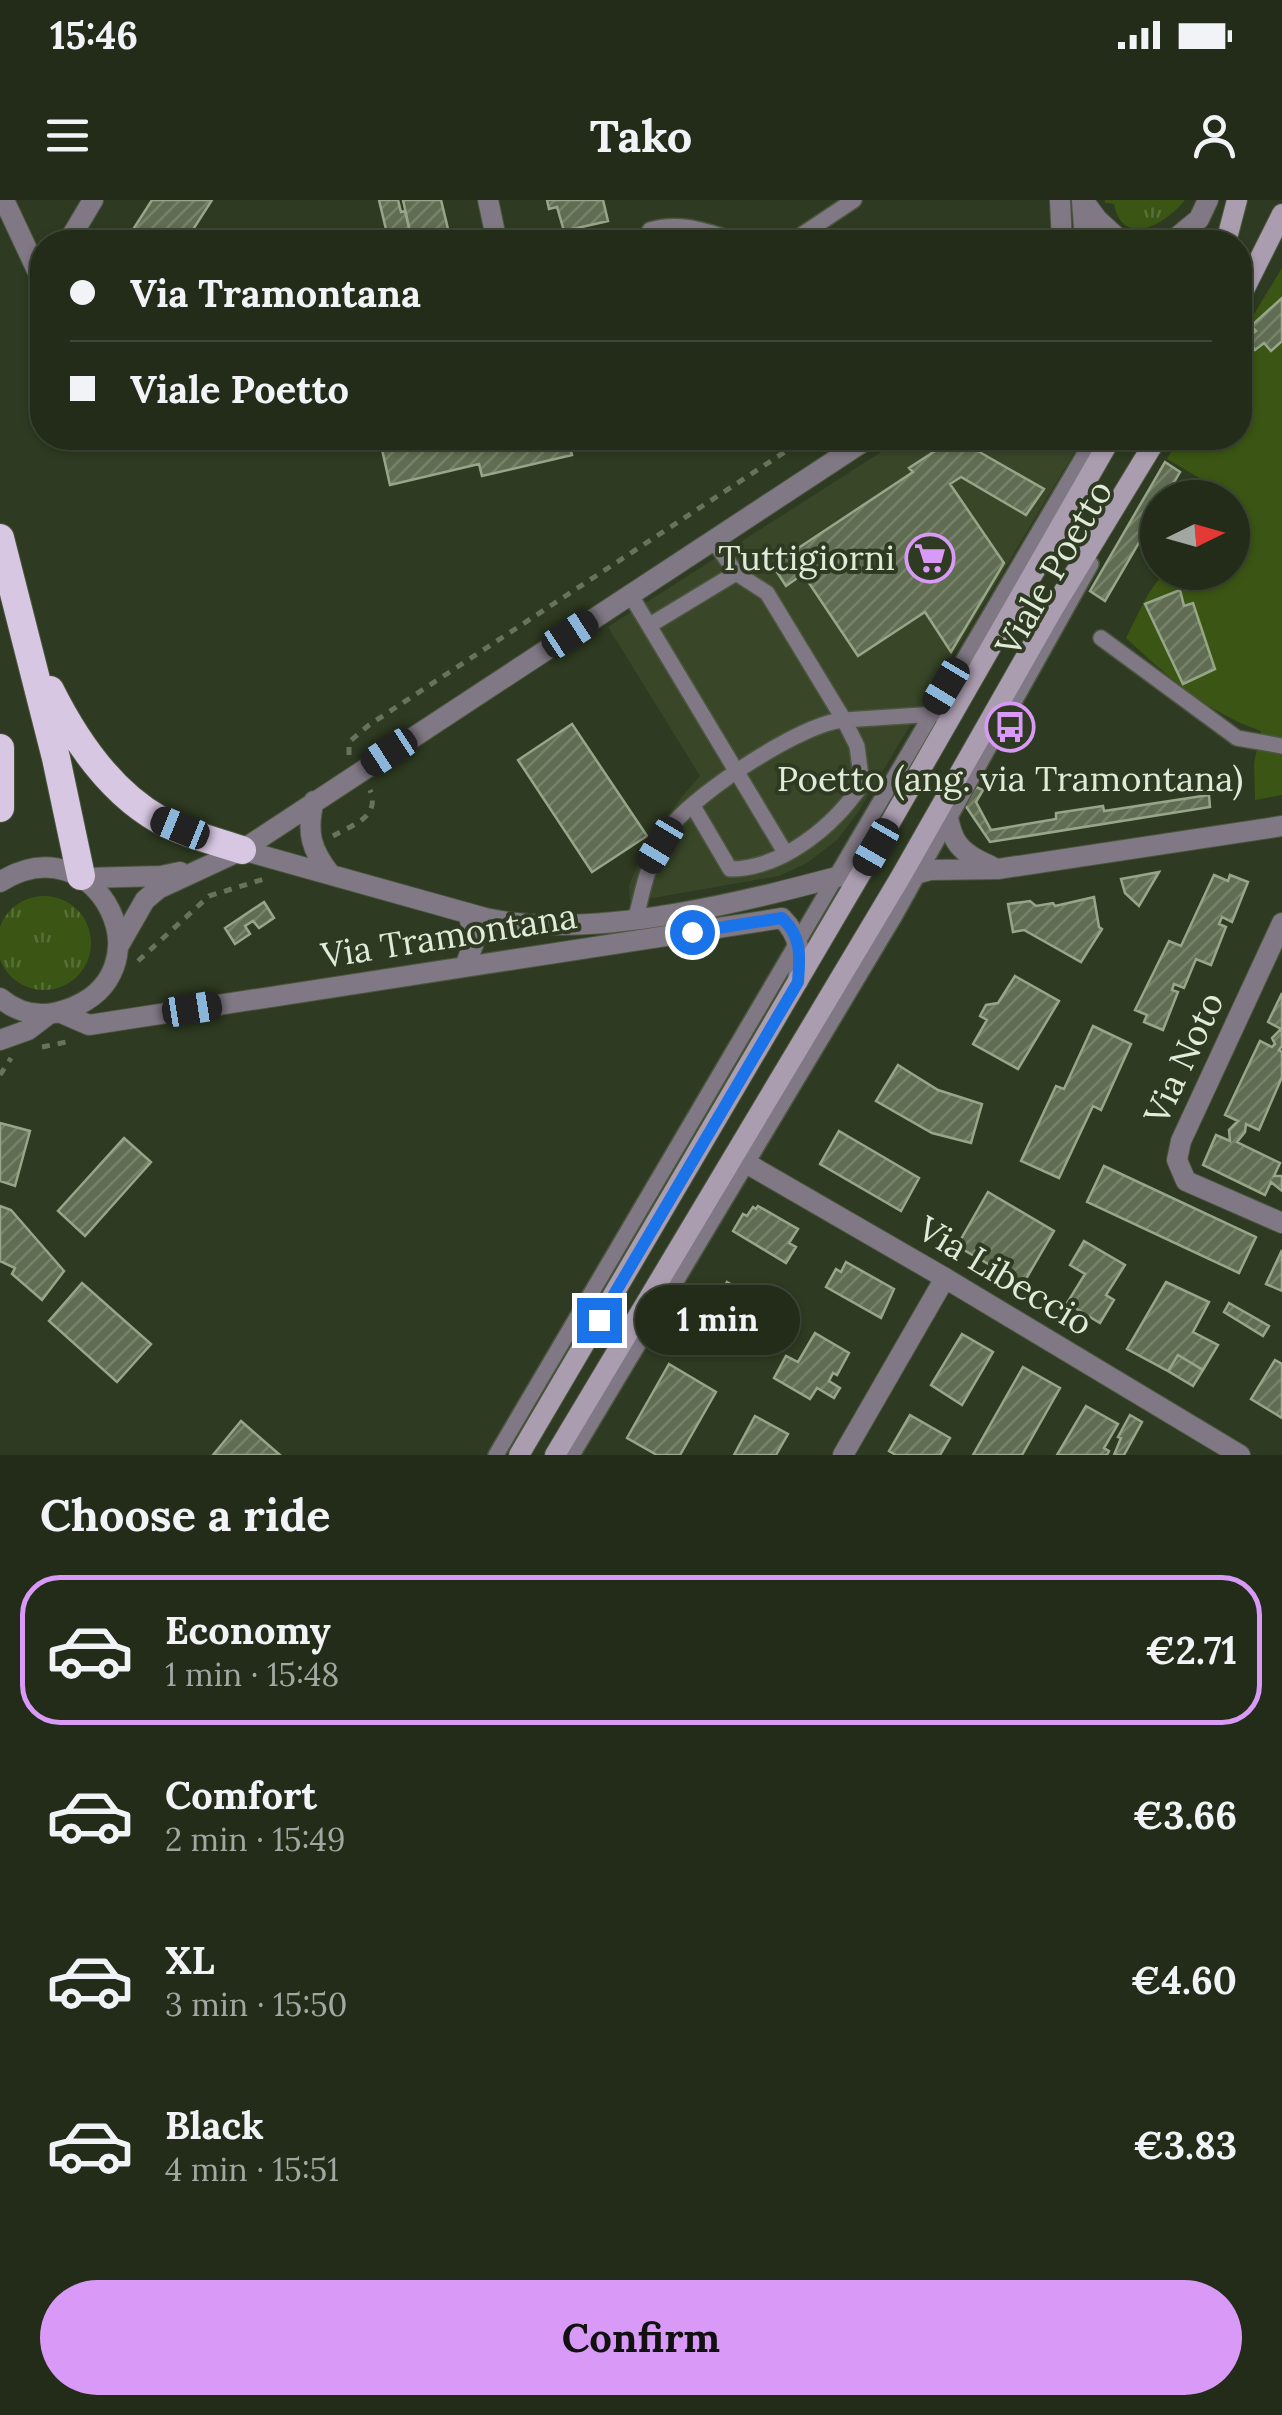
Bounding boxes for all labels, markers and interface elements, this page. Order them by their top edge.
text: 15:46 [50,11,138,59]
text: Tako [590,107,692,164]
icon: menu [40,108,95,163]
icon: person [1187,108,1242,163]
text: Via Tramontana [130,269,421,317]
text: Viale Poetto [130,365,349,413]
street label: Viale Poetto [985,472,1122,665]
north arrow [1140,480,1250,590]
map controls [1140,480,1250,590]
supermarket icon: Tuttigiorni [904,532,956,584]
place label: Tuttigiorni [718,535,895,580]
car [537,605,603,663]
car [918,653,974,719]
bus stop icon: Poetto (ang. via Tramontana) [984,701,1036,753]
car [356,723,422,781]
place label: Poetto (ang. via Tramontana) [777,756,1243,801]
car [147,803,213,853]
car [632,812,688,878]
car [848,814,904,880]
street label: Via Tramontana [317,893,580,978]
route start [670,910,715,955]
street label: Via Noto [1133,985,1234,1132]
car [160,989,224,1029]
street label: Via Libeccio [909,1205,1101,1345]
callout: 1 min [634,1285,799,1355]
route end [577,1298,622,1343]
text: 1 min [677,1299,758,1340]
text: Choose a ride [40,1486,330,1543]
icon: car [45,1605,135,1695]
text: Economy [165,1606,331,1654]
text: €2.71 [1145,1626,1237,1674]
text: 1 min · 15:48 [165,1654,339,1695]
icon: car [45,1770,135,1860]
text: Comfort [165,1771,317,1819]
text: €3.66 [1132,1791,1237,1839]
text: 2 min · 15:49 [165,1819,345,1860]
icon: car [45,1935,135,2025]
text: XL [165,1936,215,1984]
text: €4.60 [1131,1956,1237,2004]
text: 3 min · 15:50 [165,1984,348,2025]
icon: car [45,2100,135,2190]
text: Black [165,2101,264,2149]
text: €3.83 [1133,2121,1237,2169]
text: 4 min · 15:51 [165,2149,339,2190]
button: Confirm [40,2280,1242,2395]

